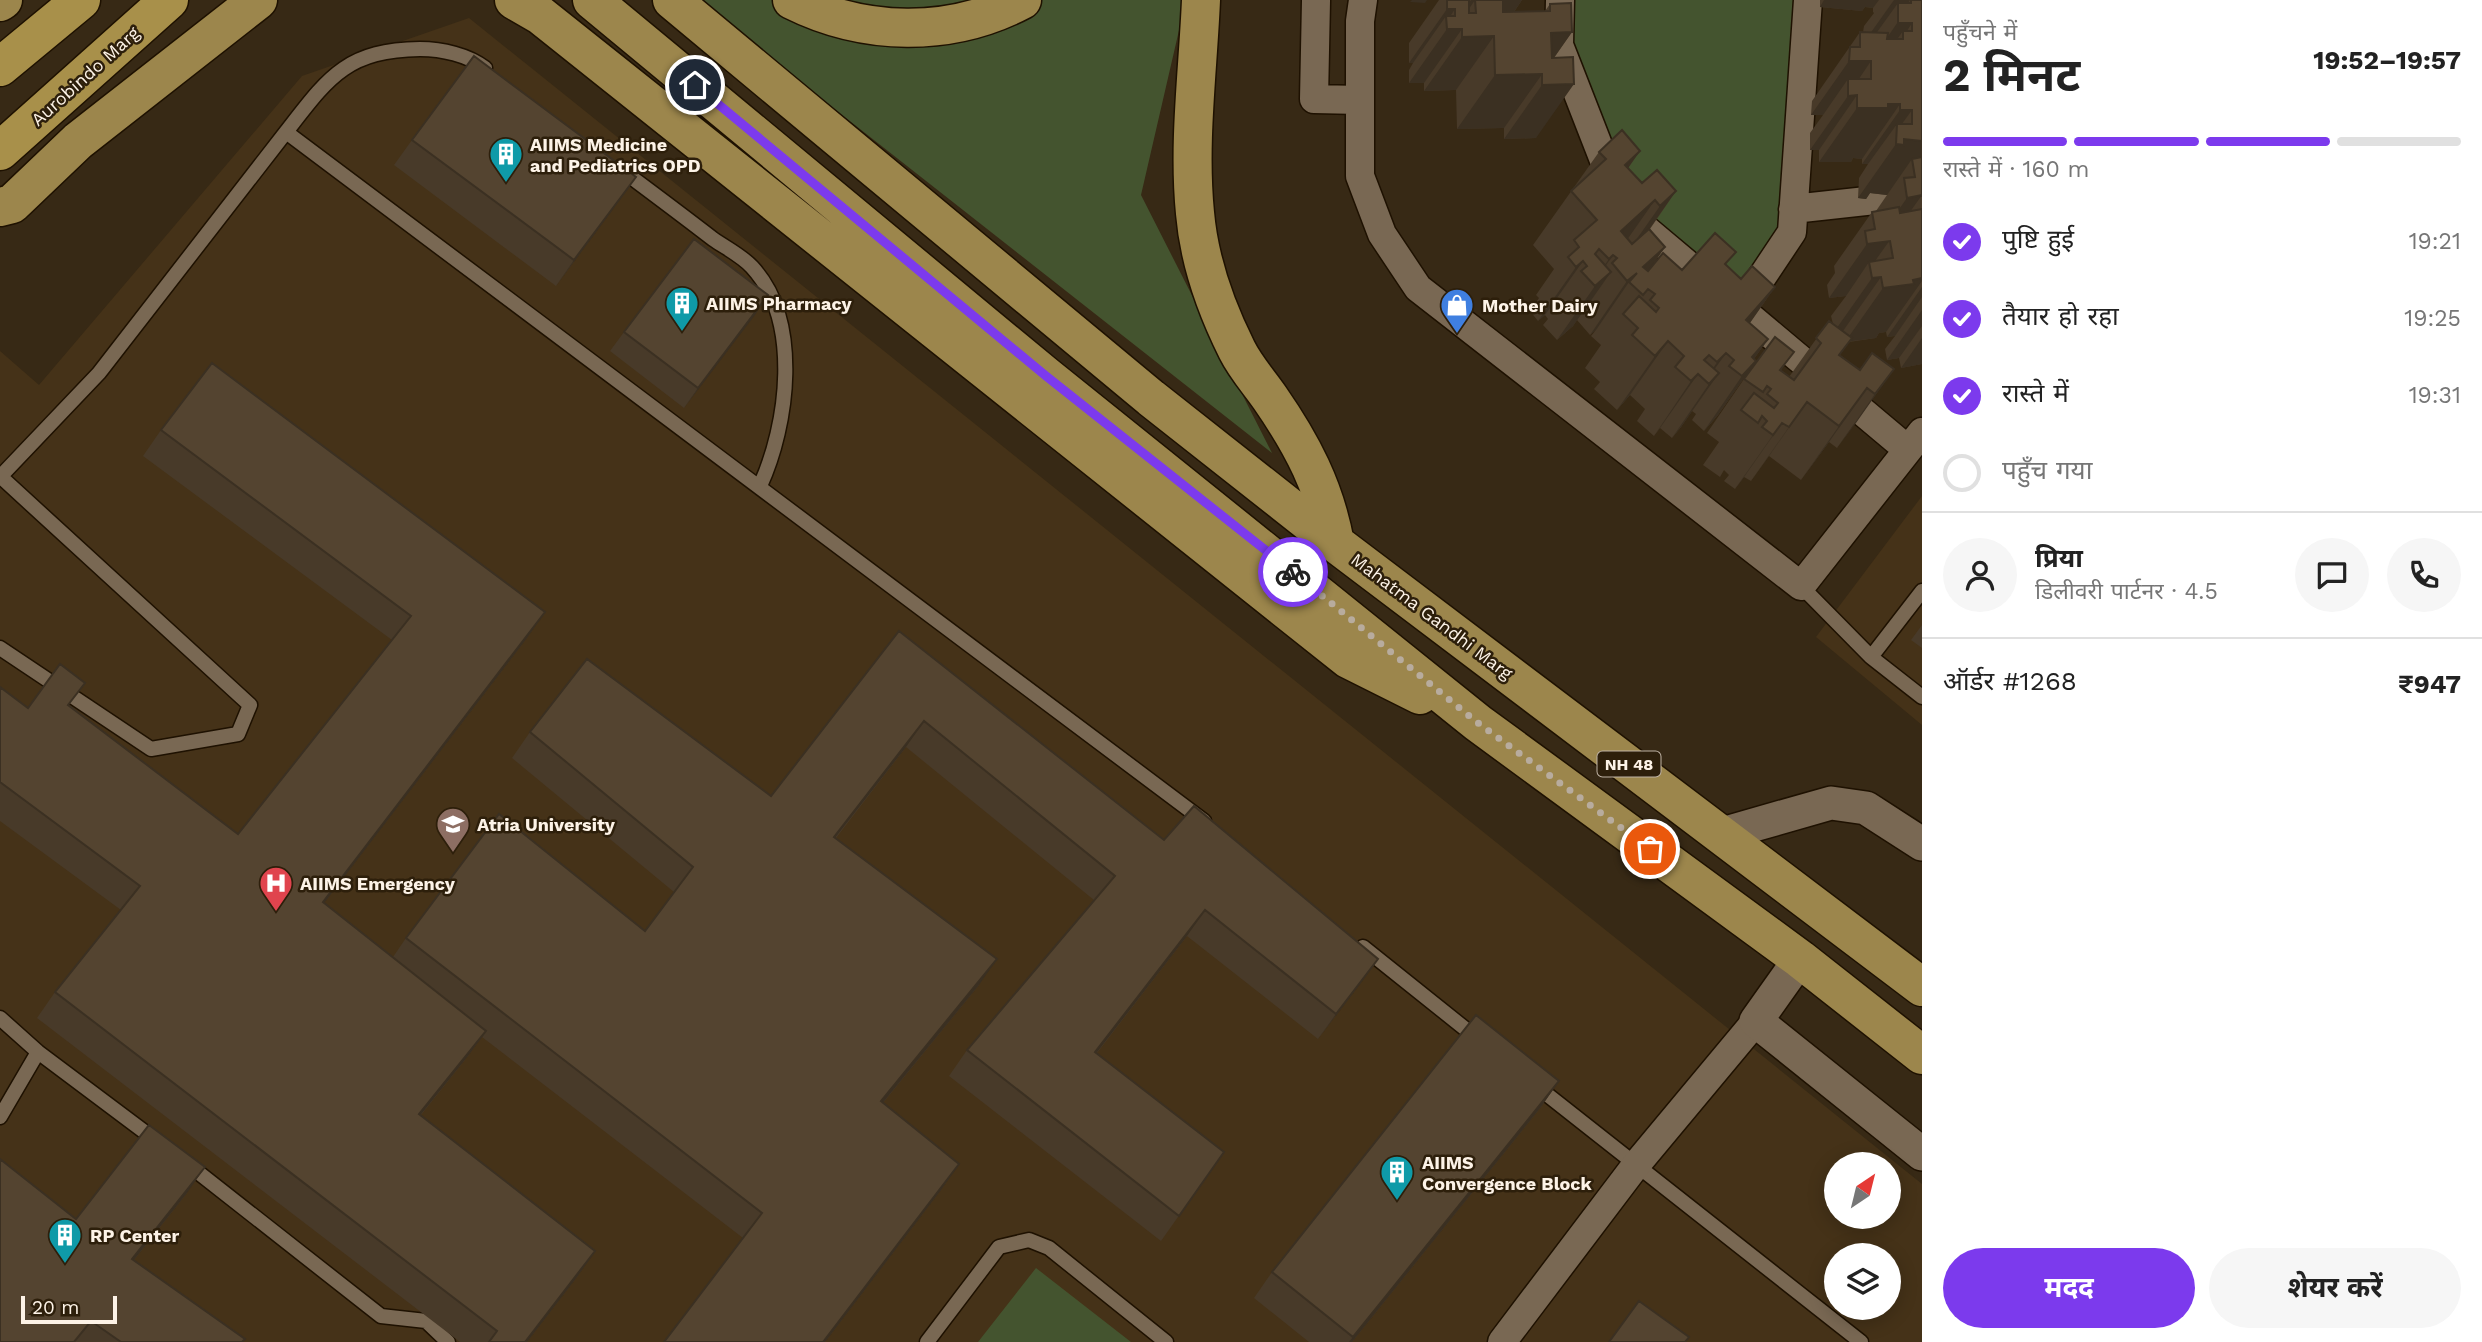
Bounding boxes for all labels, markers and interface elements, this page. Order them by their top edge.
text: पहुँचने में [1943,19,2017,46]
street label: Aurobindo Marg [27,22,144,130]
text: 19:52–19:57 [2313,45,2461,75]
text: 2 मिनट [1943,48,2080,102]
pin [665,55,725,115]
icon: home [676,66,714,104]
place label: AIIMS Medicine and Pediatrics OPD [530,134,701,176]
building icon: AIIMS Medicine and Pediatrics OPD [487,135,525,184]
text: रास्ते में · 160 m [1943,156,2089,183]
icon: check [1943,223,1981,261]
text: पुष्टि हुई [2002,224,2074,254]
text: 19:21 [2409,228,2461,255]
building icon: AIIMS Pharmacy [663,284,701,333]
shop icon: Mother Dairy [1438,286,1476,335]
place label: AIIMS Pharmacy [706,293,852,314]
place label: Mother Dairy [1482,295,1599,316]
icon: check [1943,300,1981,338]
text: तैयार हो रहा [2002,301,2119,331]
text: 19:25 [2404,305,2461,332]
icon: check [1943,377,1981,415]
text: रास्ते में [2002,378,2069,408]
text: 19:31 [2409,382,2461,409]
text: पहुँच गया [2002,455,2092,485]
courier [1258,537,1328,607]
button: person [1943,538,2017,612]
button: chat [2295,538,2369,612]
button: phone [2387,538,2461,612]
text: प्रिया [2035,543,2083,573]
street label: Mahatma Gandhi Marg [1347,548,1517,684]
icon: bike [1274,553,1312,591]
text: डिलीवरी पार्टनर · 4.5 [2035,578,2218,605]
text: ऑर्डर #1268 [1943,666,2077,696]
text: ₹947 [2398,669,2461,699]
road number: NH 48 [1598,751,1660,776]
school or university icon: Atria University [434,805,472,854]
place label: Atria University [477,814,616,835]
pin [1620,819,1680,879]
icon: bag [1631,830,1669,868]
hospital icon: AIIMS Emergency [257,864,295,913]
place label: AIIMS Emergency [300,873,456,894]
place label: AIIMS Convergence Block [1422,1152,1593,1194]
north arrow [1824,1152,1900,1228]
map controls [1824,1152,1901,1320]
building icon: AIIMS Convergence Block [1378,1153,1416,1202]
building icon: RP Center [46,1216,84,1265]
place label: RP Center [90,1225,179,1246]
button: layers [1824,1243,1901,1320]
button: मदद [1943,1248,2195,1328]
button: शेयर करें [2209,1248,2461,1328]
scale bar [21,1293,117,1325]
text: 20 m [32,1296,79,1319]

